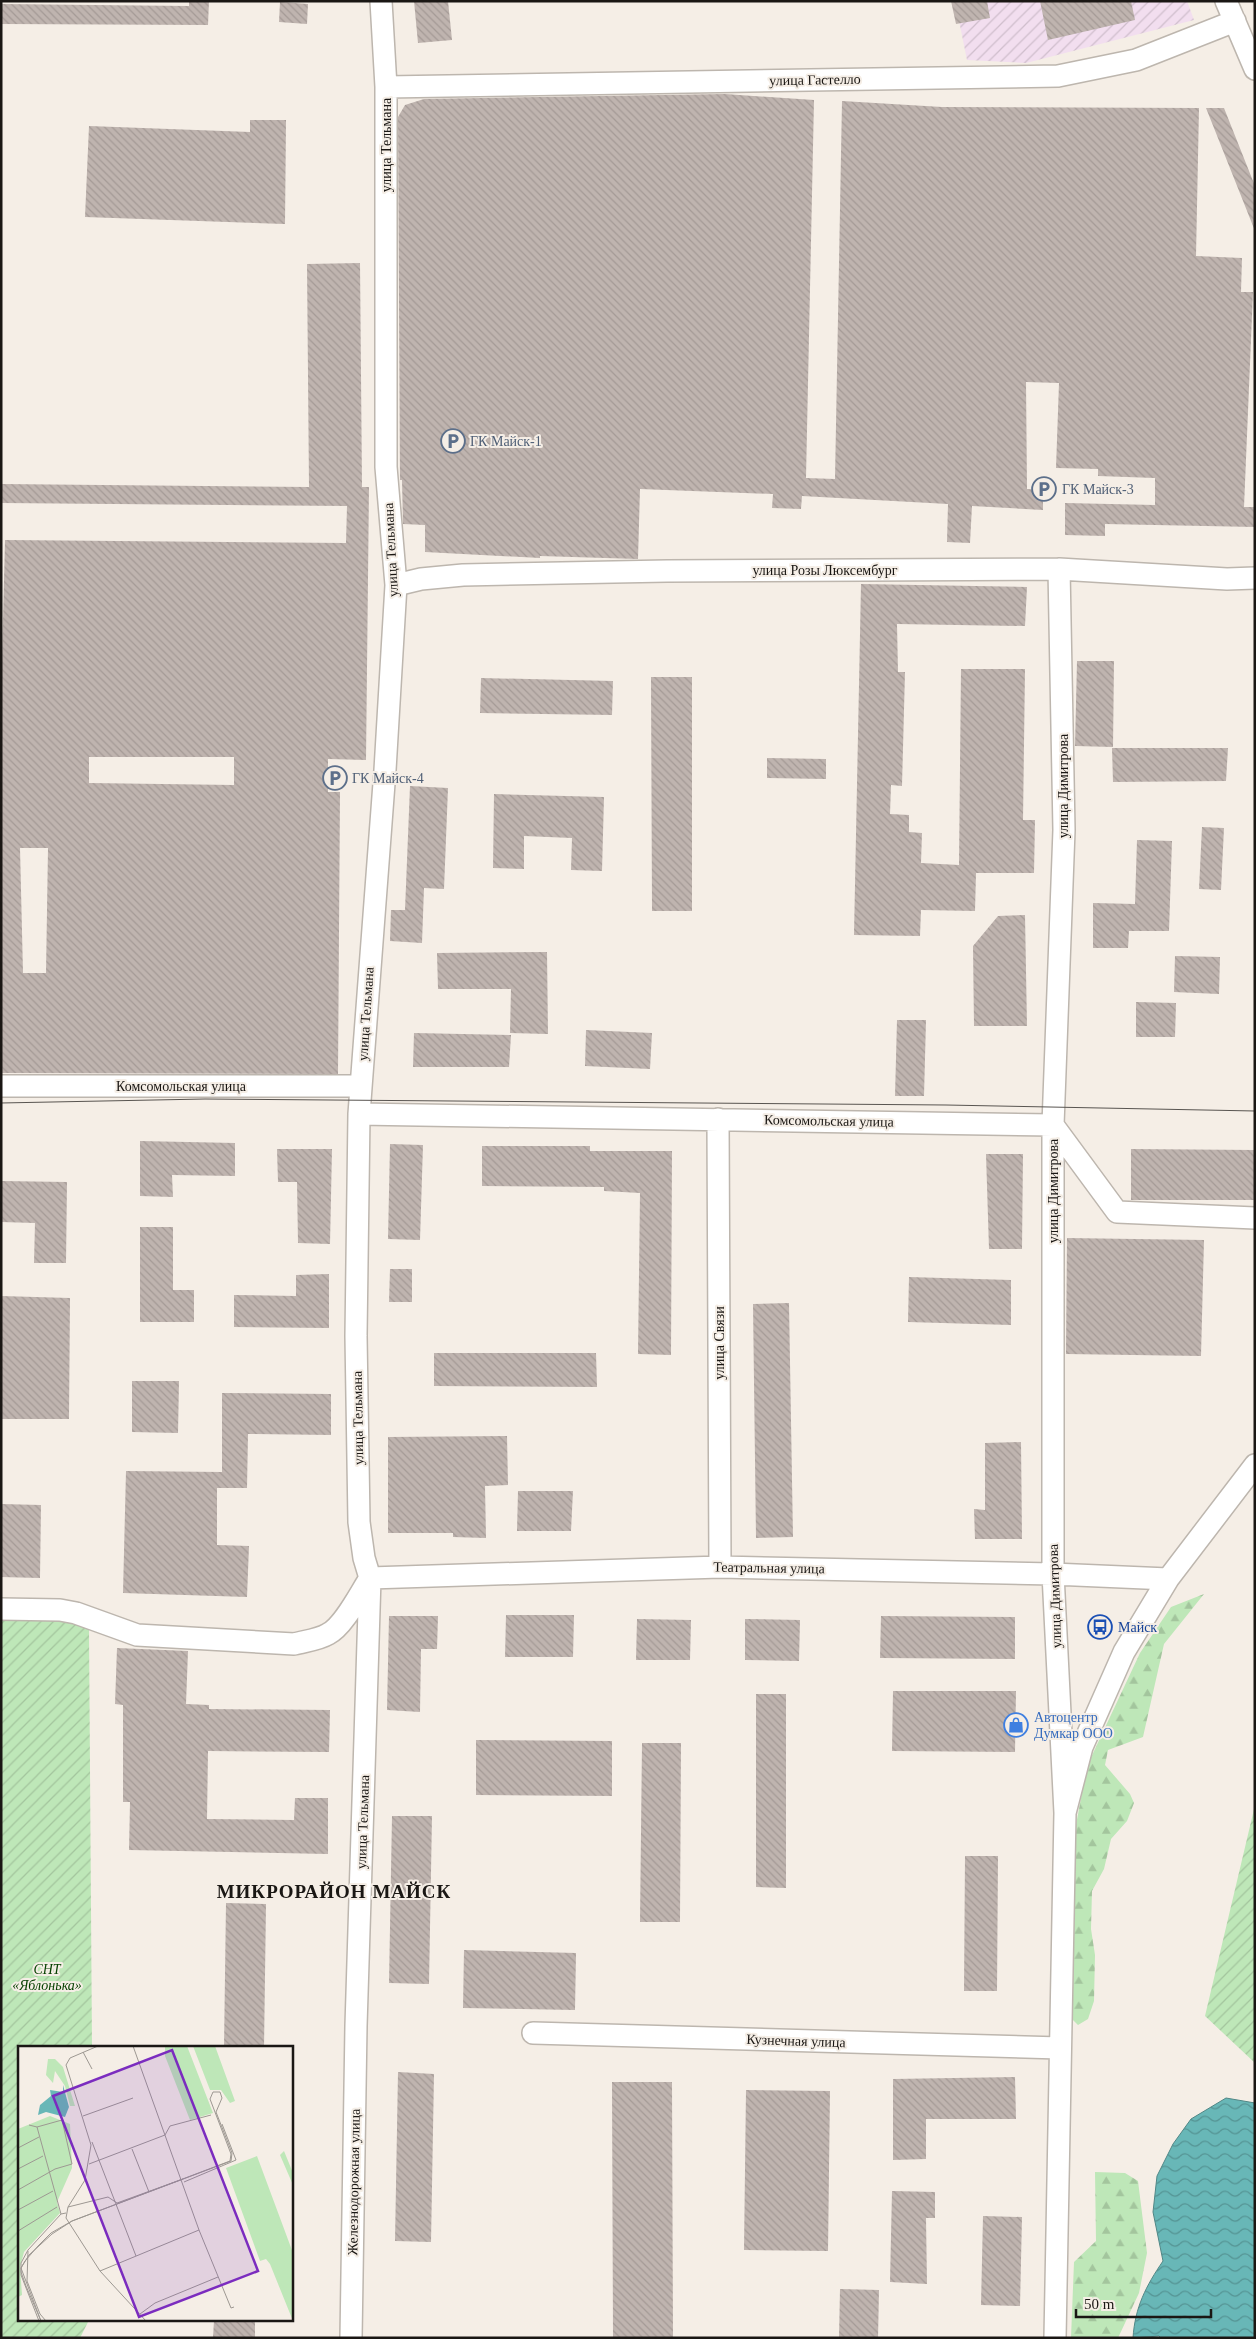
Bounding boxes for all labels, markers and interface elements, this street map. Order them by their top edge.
street label: улица Гастелло [769,72,861,88]
street label: улица Тельмана [379,97,394,192]
parking icon: ГК Майск-1 [440,428,466,454]
place label: ГК Майск-1 [470,434,542,449]
parking icon: ГК Майск-3 [1031,476,1057,502]
place label: ГК Майск-3 [1062,482,1134,497]
street label: улица Тельмана [381,502,401,598]
street label: улица Розы Люксембург [752,563,898,578]
street label: улица Димитрова [1056,733,1071,838]
parking icon: ГК Майск-4 [322,765,348,791]
place label: ГК Майск-4 [352,771,424,786]
street label: улица Тельмана [355,966,377,1062]
street label: Комсомольская улица [116,1079,247,1094]
street label: Комсомольская улица [764,1112,895,1130]
street label: улица Димитрова [1046,1138,1061,1243]
street label: улица Связи [712,1306,727,1380]
street label: улица Тельмана [350,1370,366,1465]
street label: улица Димитрова [1046,1543,1064,1648]
street label: Театральная улица [713,1560,826,1576]
bus stop icon: Майск [1087,1614,1113,1640]
place label: Майск [1118,1620,1157,1635]
place label: Автоцентр Думкар ООО [1034,1710,1113,1741]
shop icon: Автоцентр Думкар ООО [1003,1712,1029,1738]
street label: улица Тельмана [354,1774,372,1869]
district label: МИКРОРАЙОН МАЙСК [217,1881,451,1902]
park label: СНТ «Яблонька» [12,1962,82,1993]
street label: Кузнечная улица [746,2032,847,2050]
inset map [18,2046,292,2322]
street label: Железнодорожная улица [345,2108,363,2255]
scale bar [1076,2286,1211,2318]
text: 50 m [1084,2296,1115,2312]

